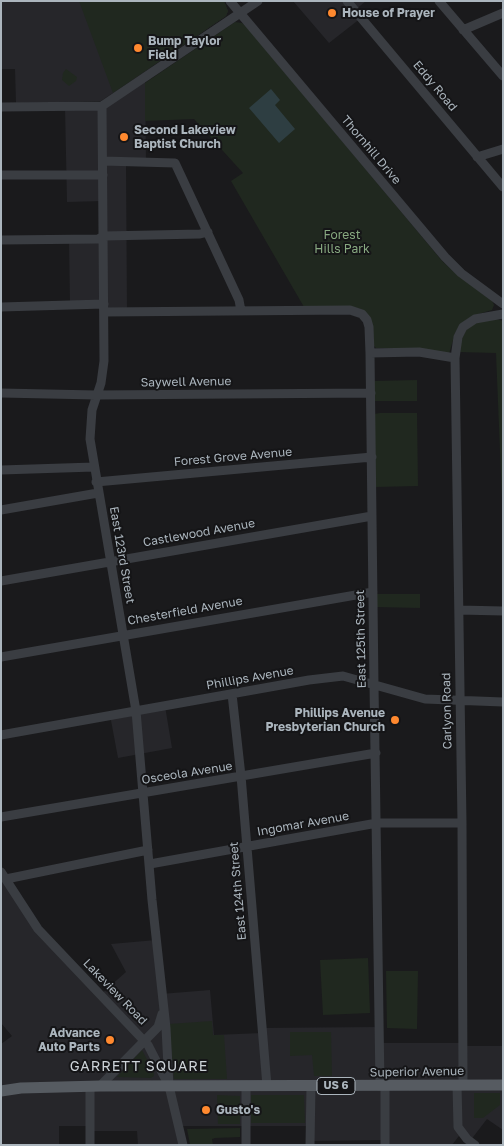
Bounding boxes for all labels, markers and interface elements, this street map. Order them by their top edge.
place label: House of Prayer [342,6,435,20]
marker: House of Prayer [326,7,338,19]
place label: Bump Taylor Field [148,34,221,62]
marker: Bump Taylor Field [132,42,144,54]
street label: Eddy Road [410,58,460,114]
street label: Thornhill Drive [338,113,404,187]
place label: Second Lakeview Baptist Church [134,123,236,151]
marker: Second Lakeview Baptist Church [118,131,130,143]
park label: Forest Hills Park [314,228,370,256]
street label: Saywell Avenue [140,374,232,390]
street label: Forest Grove Avenue [173,445,293,469]
street label: East 123rd Street [106,505,138,605]
street label: Castlewood Avenue [142,516,256,550]
street label: East 125th Street [353,590,369,688]
street label: Chesterfield Avenue [126,594,244,628]
street label: Phillips Avenue [205,663,295,693]
street label: Carlyon Road [439,673,455,749]
place label: Phillips Avenue Presbyterian Church [265,706,385,734]
marker: Phillips Avenue Presbyterian Church [389,714,401,726]
street label: Osceola Avenue [140,759,234,787]
street label: Ingomar Avenue [256,809,350,839]
street label: East 124th Street [227,841,249,941]
street label: Lakeview Road [80,956,150,1028]
place label: Advance Auto Parts [38,1026,100,1054]
marker: Advance Auto Parts [104,1034,116,1046]
district label: GARRETT SQUARE [68,1059,210,1075]
street label: Superior Avenue [370,1064,464,1080]
road number: US 6 [317,1078,355,1094]
place label: Gusto's [216,1103,260,1117]
marker: Gusto's [200,1104,212,1116]

